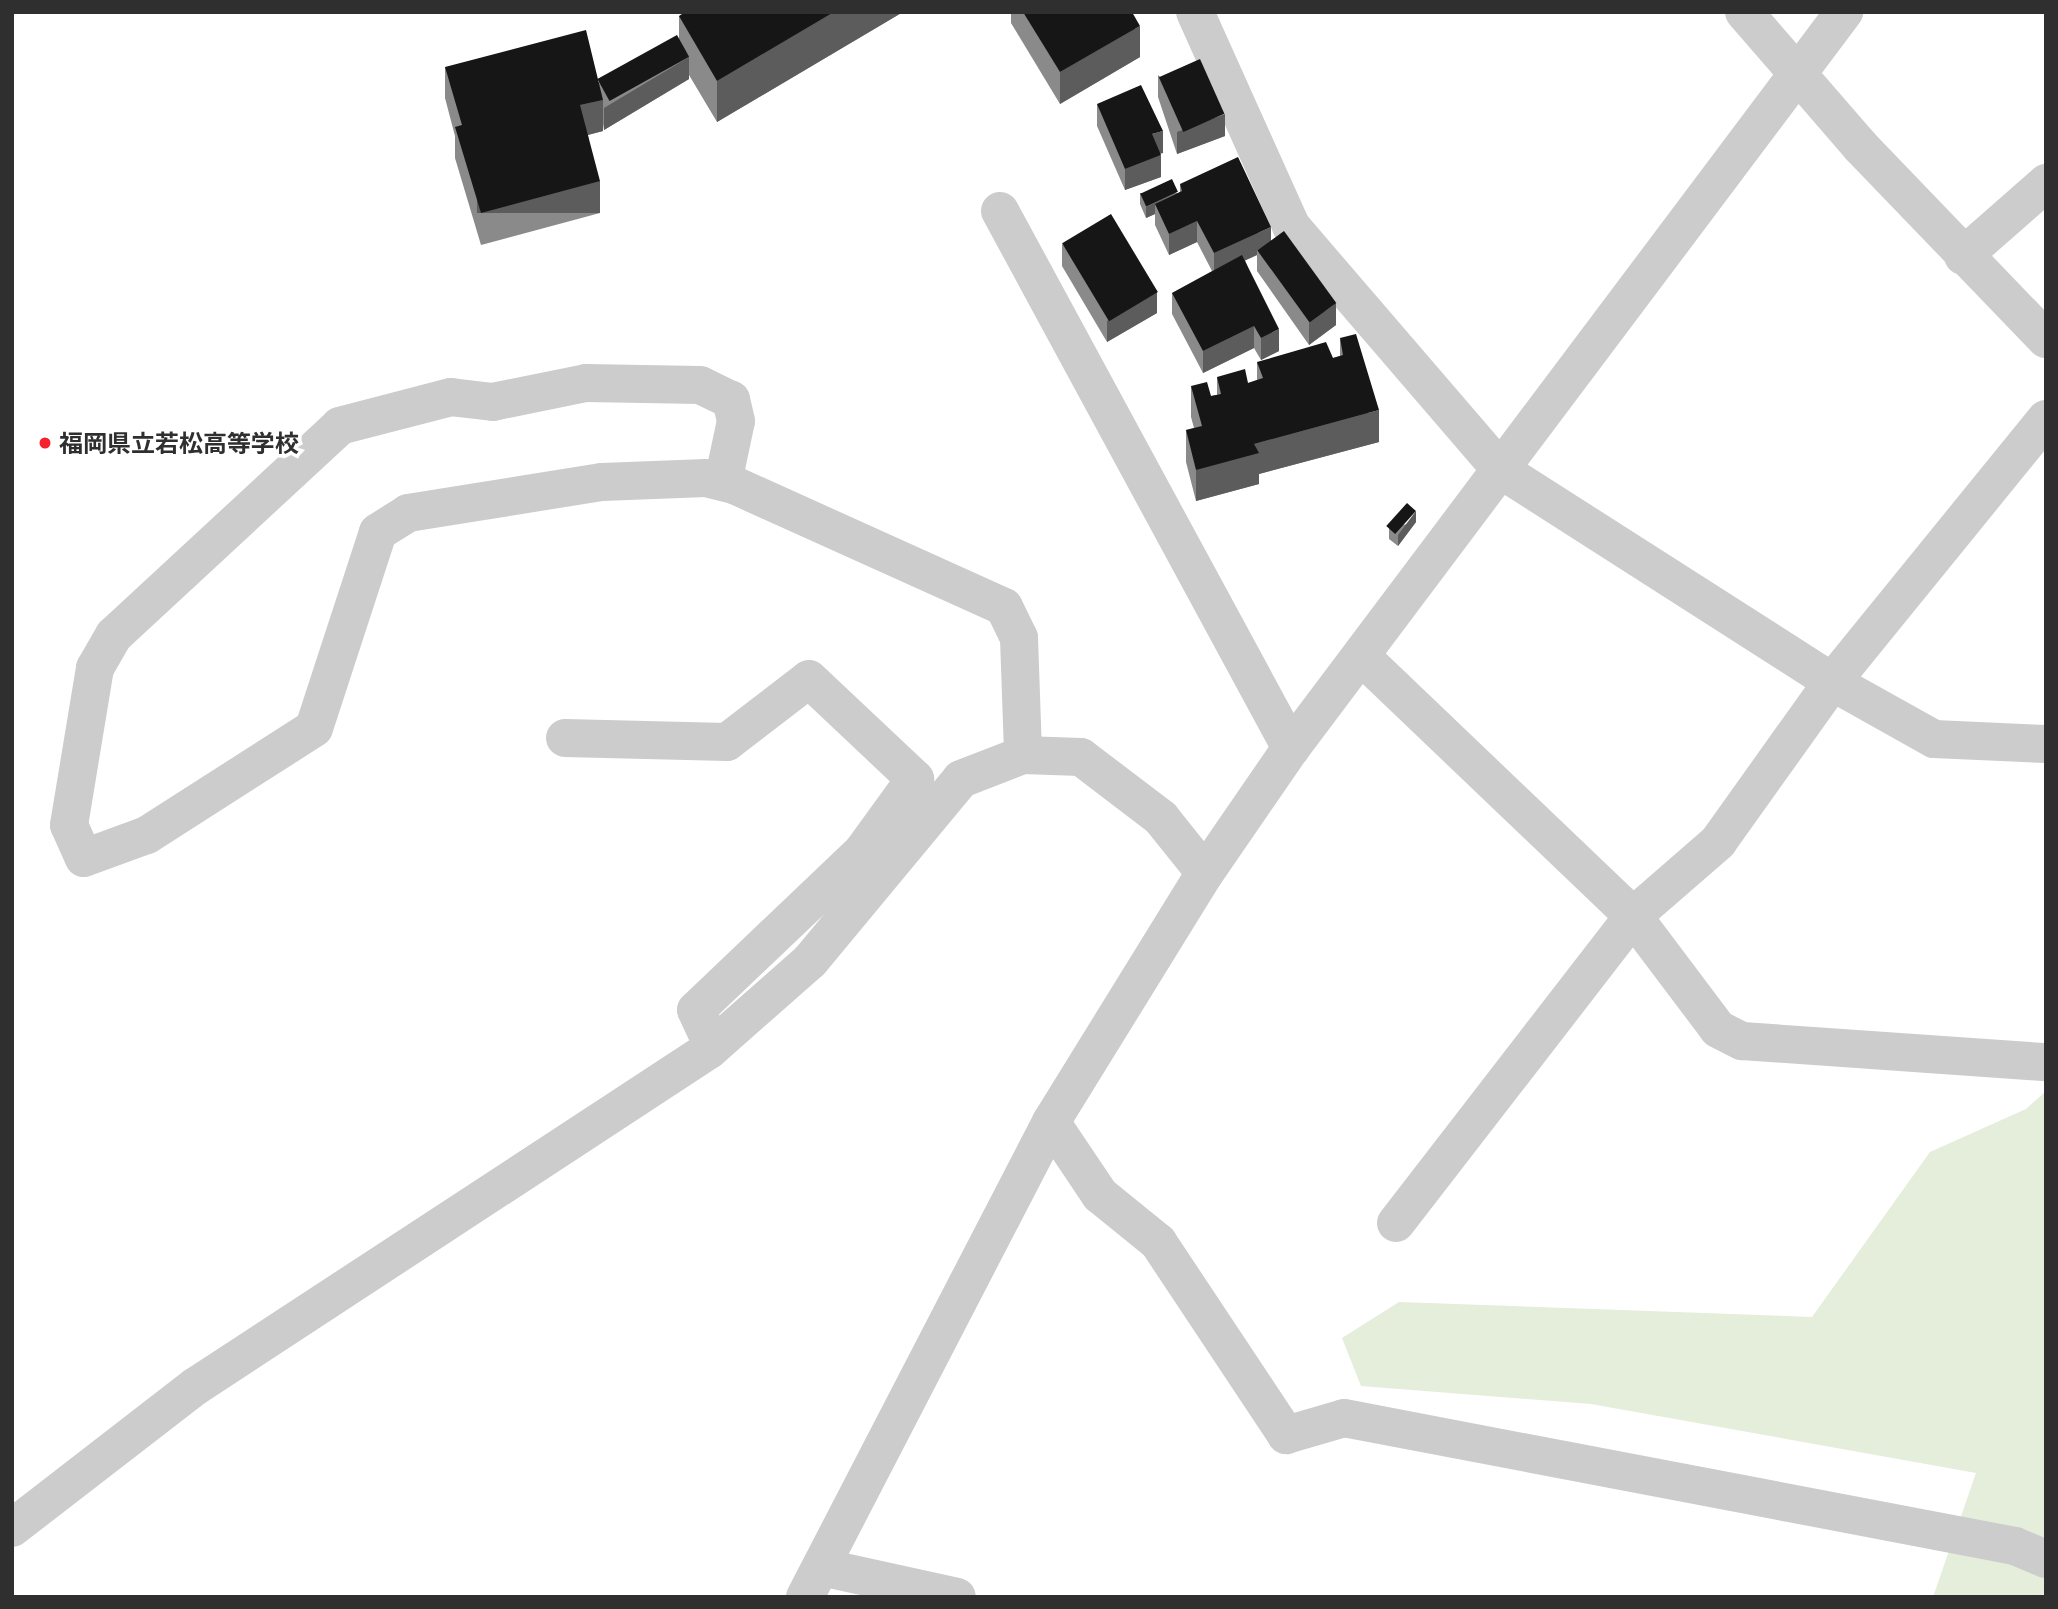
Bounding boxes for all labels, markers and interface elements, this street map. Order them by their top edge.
place label: 福岡県立若松高等学校 [59,429,299,457]
marker: 福岡県立若松高等学校 [37,435,53,451]

